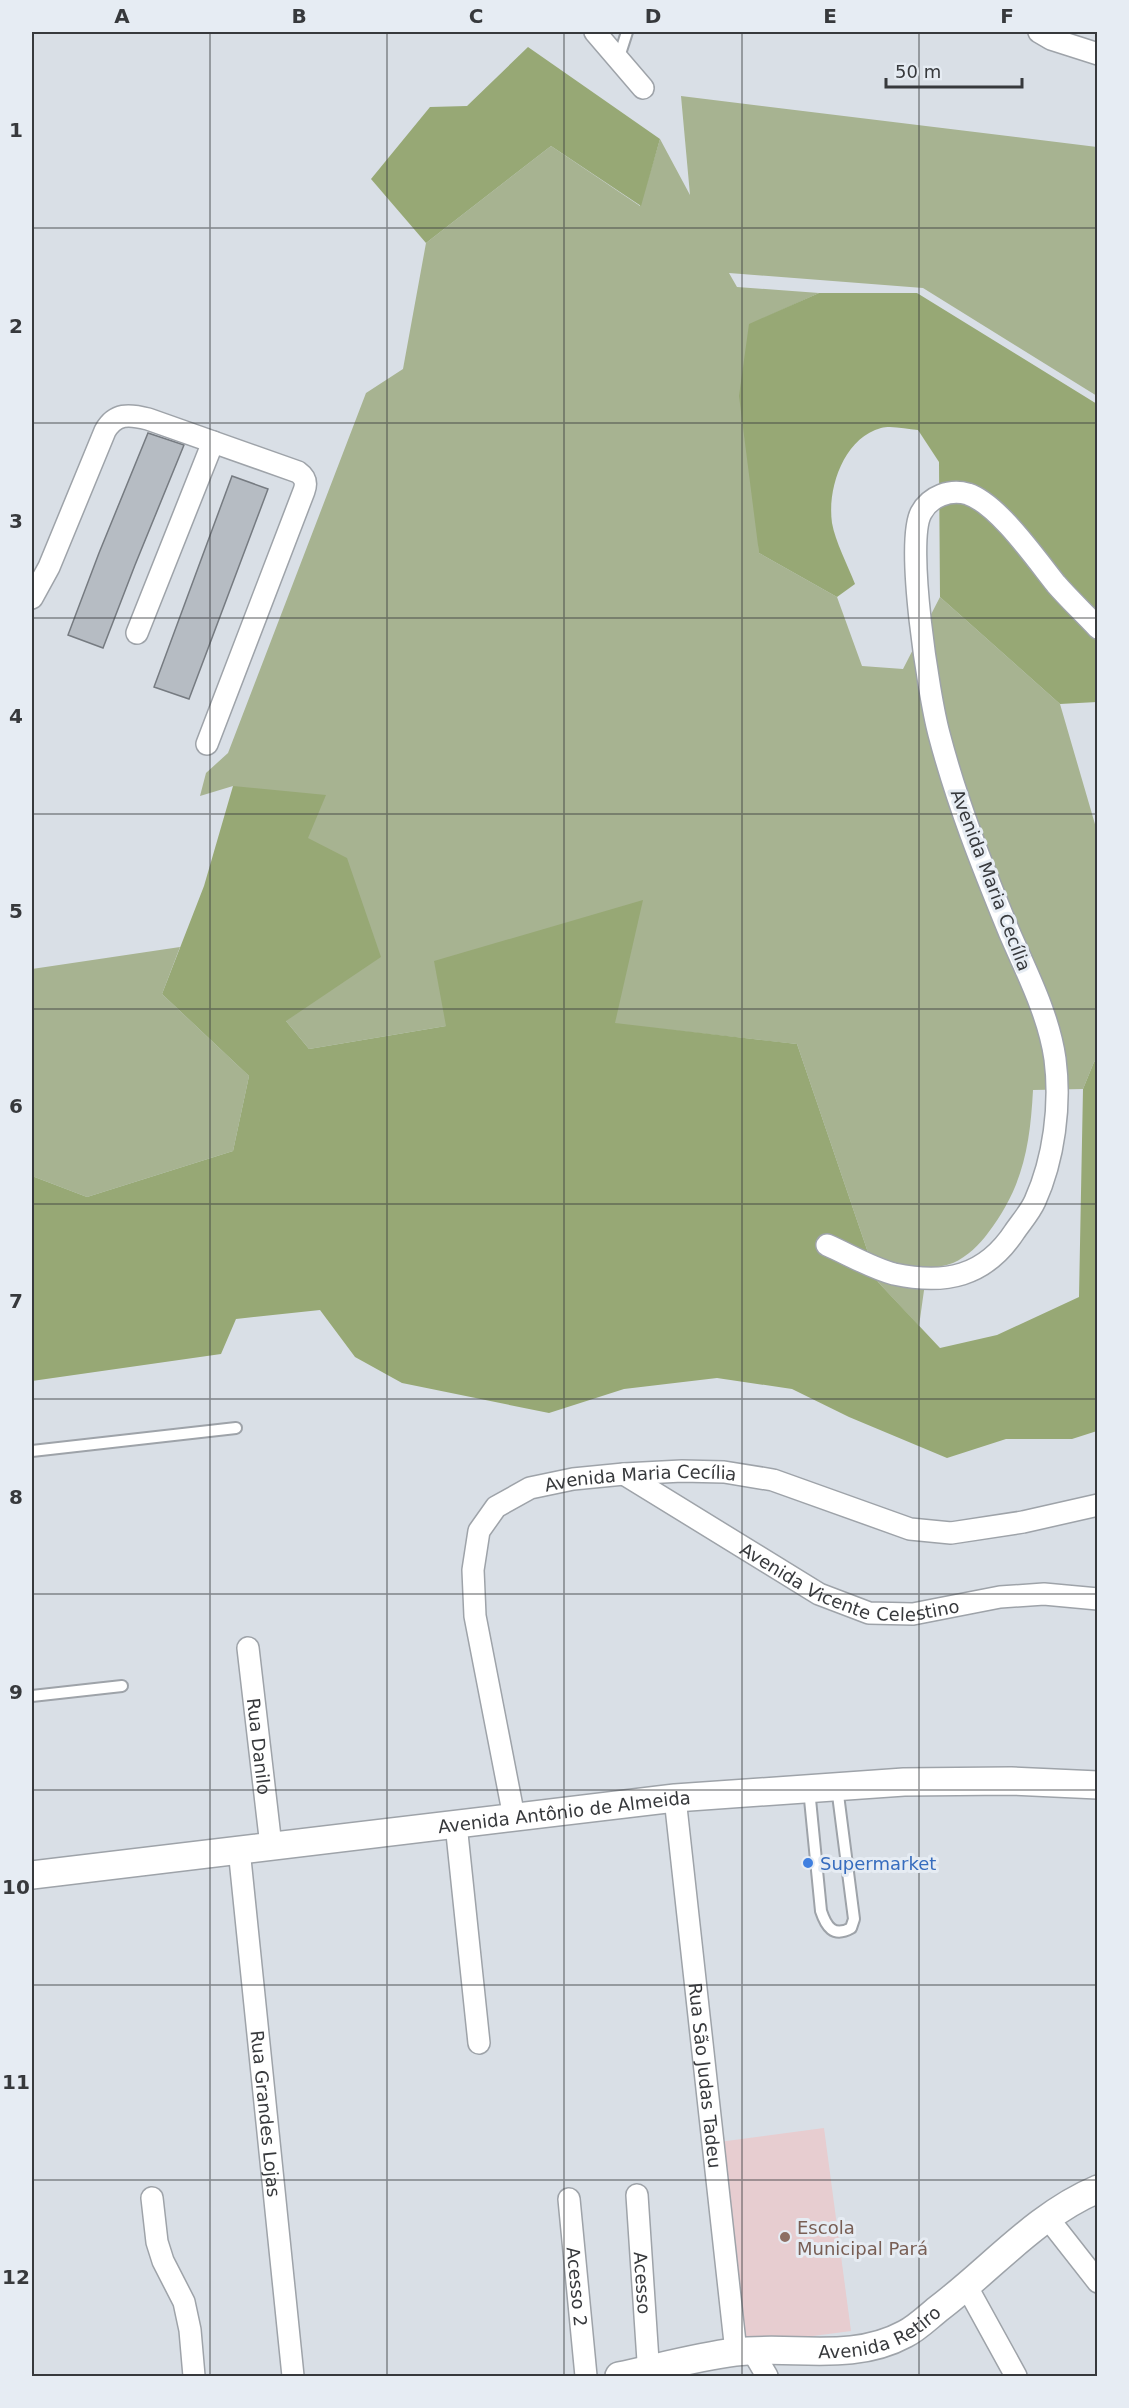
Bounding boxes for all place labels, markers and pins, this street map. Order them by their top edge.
place label: Supermarket [820,1853,936,1874]
marker: Supermarket [801,1856,815,1870]
place label: Escola Municipal Pará [797,2217,928,2259]
marker: Escola Municipal Pará [778,2230,792,2244]

